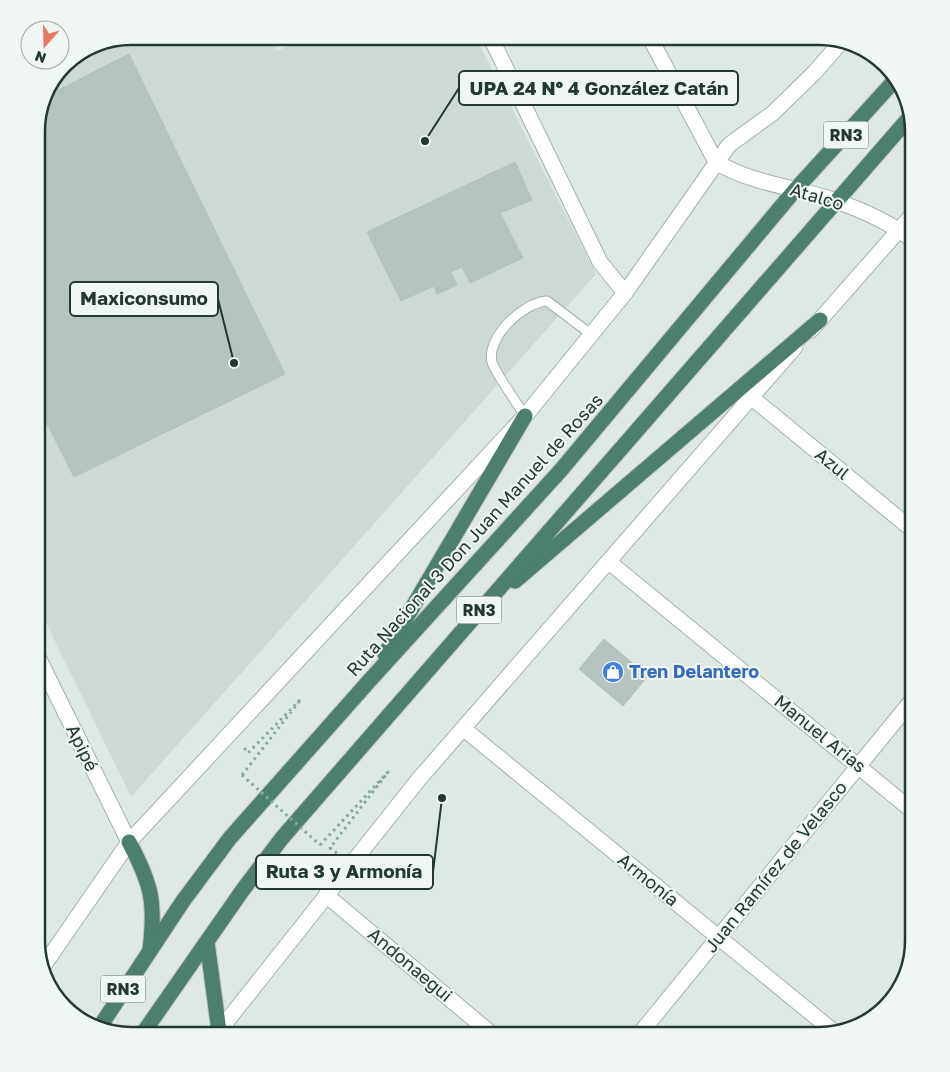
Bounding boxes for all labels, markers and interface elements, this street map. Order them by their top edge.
north arrow [20,20,70,70]
text: N [32,48,48,67]
callout: UPA 24 Nº 4 González Catán [459,71,738,105]
text: UPA 24 Nº 4 González Catán [470,76,728,99]
road number: RN3 [824,122,868,148]
street label: Atalco [788,177,847,215]
callout: Maxiconsumo [70,282,218,316]
text: Maxiconsumo [80,286,208,309]
street label: Ruta Nacional 3 Don Juan Manuel de Rosas [341,389,607,680]
street label: Azul [811,443,855,484]
road number: RN3 [456,596,502,624]
shop icon: Tren Delantero [601,660,625,684]
place label: Tren Delantero [629,660,759,682]
street label: Manuel Arias [770,689,871,777]
street label: Apipé [62,721,104,775]
street label: Juan Ramírez de Velasco [699,776,851,956]
street label: Armonía [614,848,683,910]
callout: Ruta 3 y Armonía [256,855,433,889]
text: Ruta 3 y Armonía [266,859,422,882]
street label: Andonaegui [364,923,457,1006]
road number: RN3 [100,976,146,1002]

